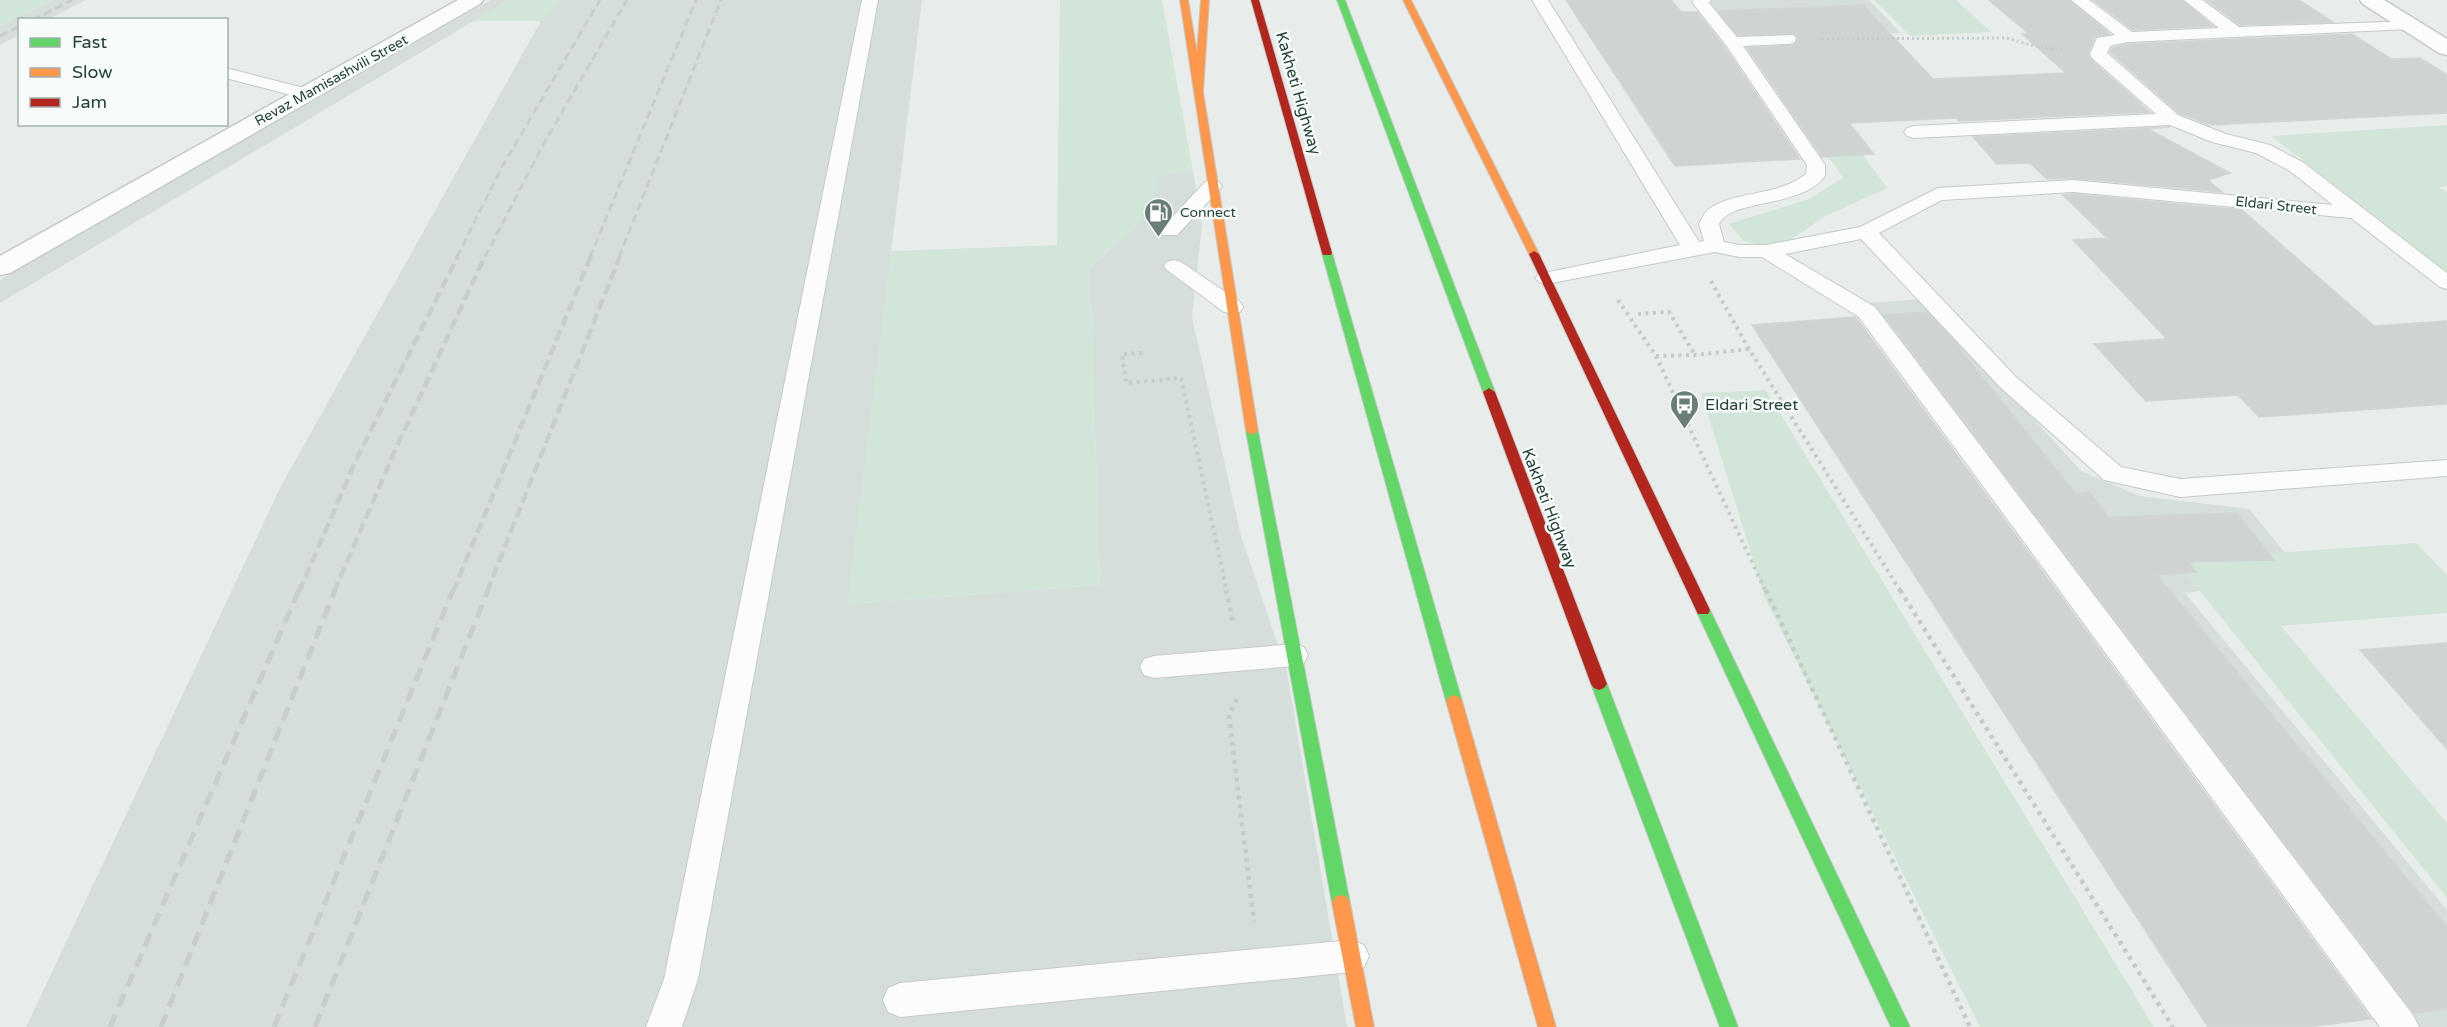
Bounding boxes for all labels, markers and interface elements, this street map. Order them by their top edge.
legend [18,18,228,126]
street label: Kakheti Highway [1271,29,1325,158]
text: Fast [72,31,107,53]
street label: Revaz Mamisashvili Street [252,31,411,130]
text: Slow [72,61,113,83]
text: Jam [72,91,107,113]
street label: Eldari Street [2234,193,2318,218]
fuel station icon: Connect [1143,196,1175,238]
place label: Connect [1180,204,1236,221]
bus stop icon: Eldari Street [1668,388,1700,430]
place label: Eldari Street [1705,395,1798,415]
street label: Kakheti Highway [1517,445,1581,572]

